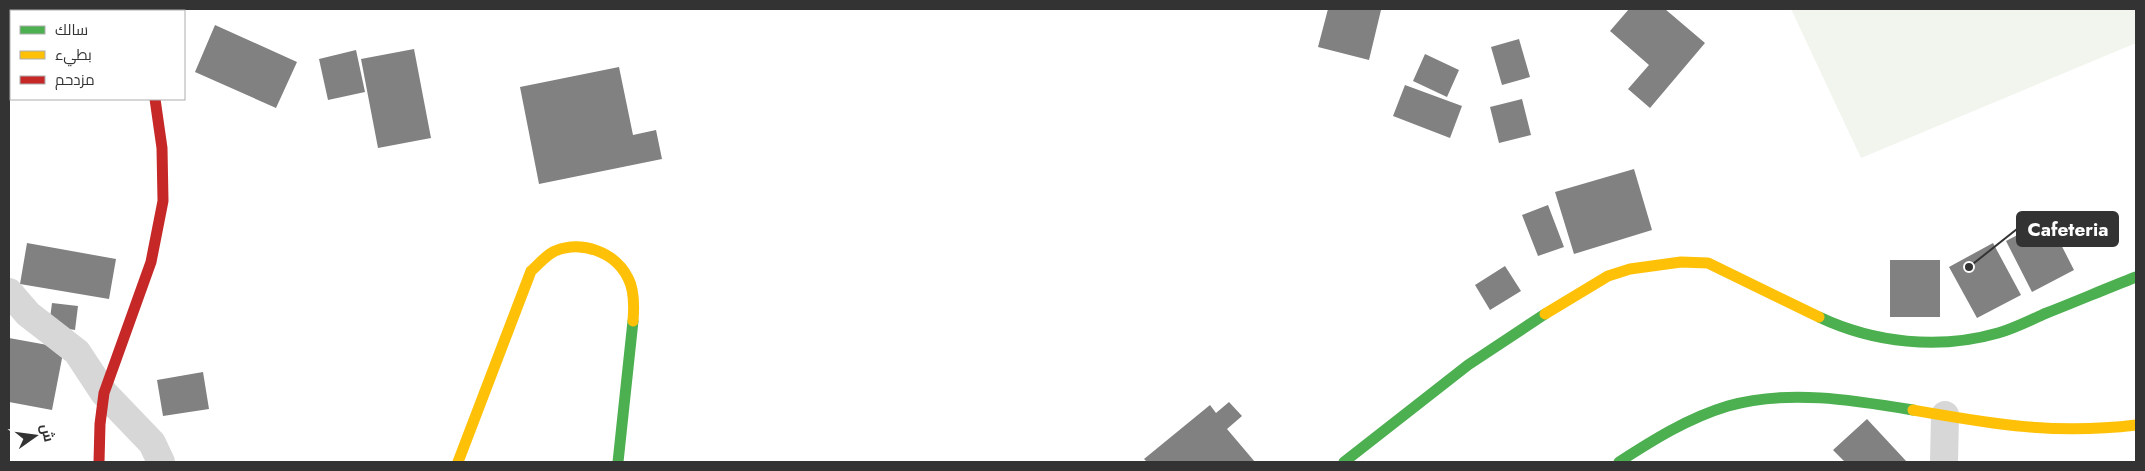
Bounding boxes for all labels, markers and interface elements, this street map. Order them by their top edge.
legend [10,10,185,100]
text: سالك [55,19,88,41]
text: بطيء [55,44,92,67]
text: مزدحم [55,69,95,91]
callout: Cafeteria [2017,212,2118,246]
text: Cafeteria [2027,216,2109,243]
north arrow [10,411,60,461]
text: ش [36,422,59,444]

